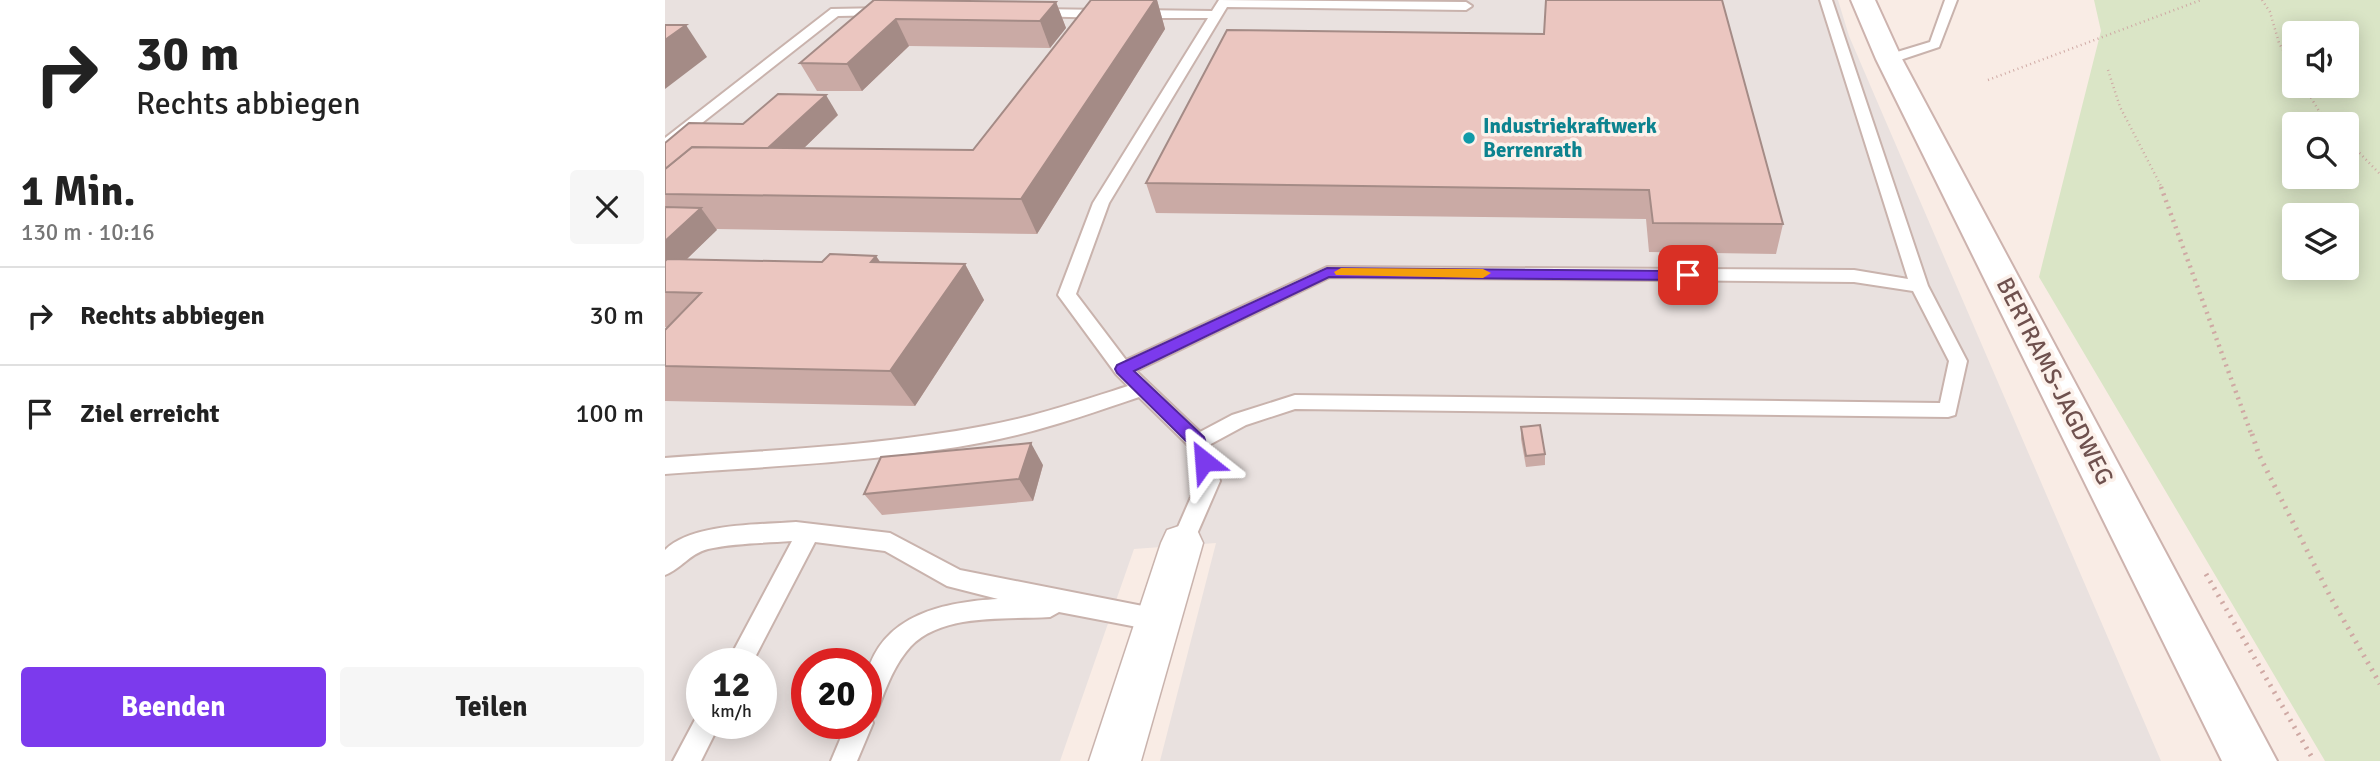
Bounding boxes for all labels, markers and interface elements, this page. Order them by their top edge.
map controls [2282,21,2359,280]
button: sound [2282,21,2359,98]
text: 30 m [136,24,239,84]
icon: right [21,28,112,119]
text: Rechts abbiegen [136,84,361,123]
button: search [2282,112,2359,189]
place label: Industriekraftwerk Berrenrath [1483,113,1657,163]
marker: Industriekraftwerk Berrenrath [1461,130,1477,146]
text: 1 Min. [21,166,135,217]
button: close [570,170,644,244]
button: layers [2282,203,2359,280]
text: 130 m · 10:16 [21,218,155,247]
pin [1658,245,1718,305]
icon: arrive [1669,256,1707,294]
street label: BERTRAMS-JAGDWEG [1990,272,2120,490]
icon: right [21,297,59,335]
text: Rechts abbiegen [80,300,265,332]
text: 30 m [589,300,644,332]
icon: arrive [21,395,59,433]
text: Ziel erreicht [80,398,220,430]
text: 100 m [575,398,644,430]
position arrow [1167,424,1241,498]
speed limit sign: 20 [791,648,882,739]
text: 12 [713,663,750,706]
button: Beenden [21,667,326,747]
button: Teilen [340,667,644,747]
text: km/h [711,700,752,722]

